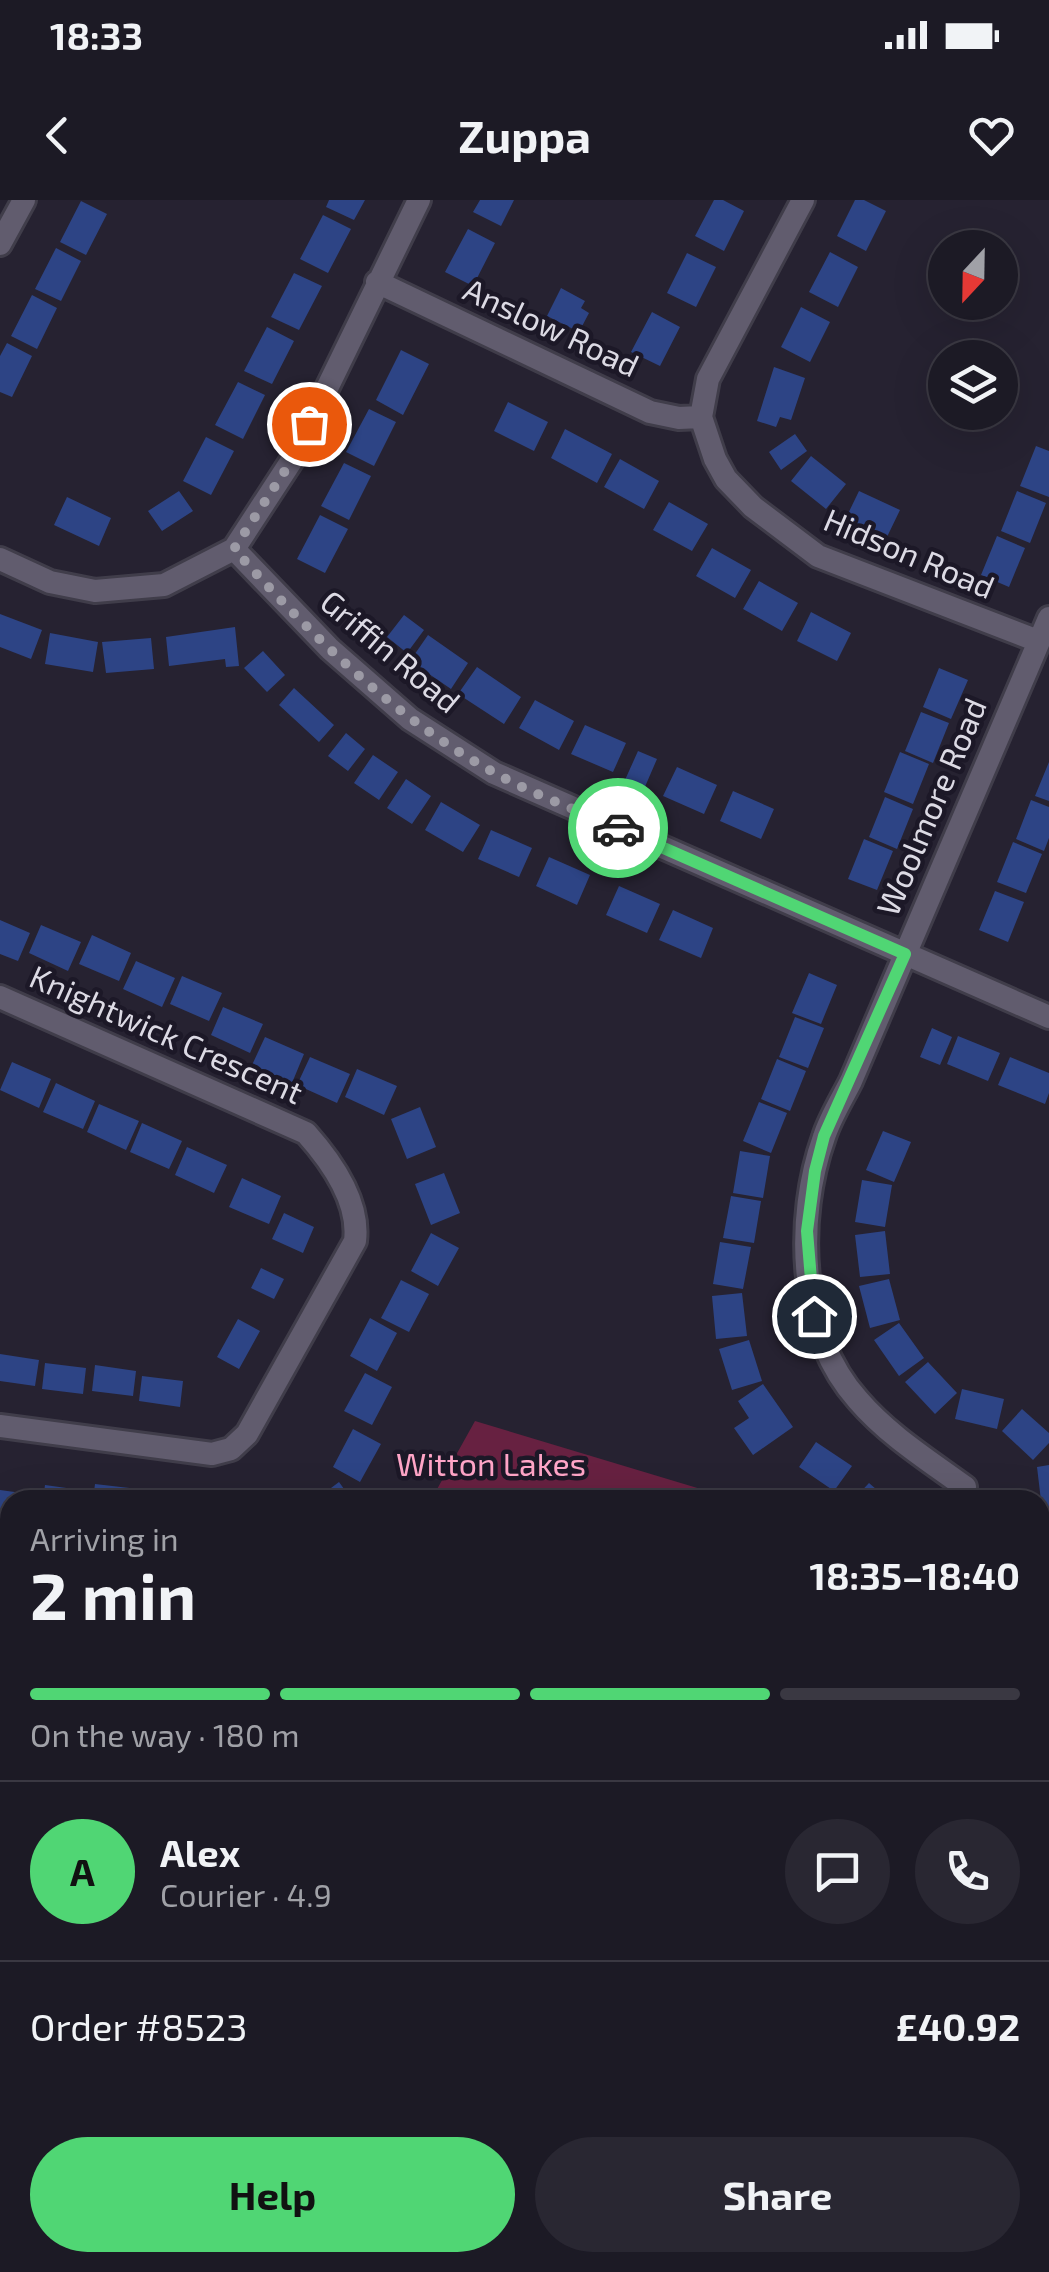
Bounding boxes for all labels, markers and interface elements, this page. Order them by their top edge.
text: 18:33 [50,12,143,58]
icon: back [30,108,85,163]
text: Zuppa [458,108,591,162]
icon: heart [964,108,1019,163]
north arrow [928,230,1018,320]
map controls [928,230,1018,430]
street label: Anslow Road [458,269,645,383]
button: layers [928,340,1018,430]
pin [267,382,352,467]
icon: bag [282,397,337,452]
street label: Hidson Road [819,499,1001,605]
street label: Griffin Road [314,581,469,720]
street label: Woolmore Road [867,692,993,921]
courier [568,778,668,878]
icon: car [591,801,646,856]
street label: Knightwick Crescent [25,956,309,1110]
pin [772,1274,857,1359]
icon: home [787,1289,842,1344]
park label: Witton Lakes [396,1444,586,1482]
text: Arriving in [30,1519,179,1557]
text: 18:35–18:40 [810,1552,1020,1598]
text: 2 min [30,1555,196,1633]
text: On the way · 180 m [30,1715,300,1753]
button: chat [785,1819,890,1924]
button: phone [915,1819,1020,1924]
text: Alex [160,1829,240,1875]
text: A [70,1848,95,1894]
text: Courier · 4.9 [160,1875,332,1913]
text: Order #8523 [30,2003,247,2049]
text: £40.92 [896,2003,1020,2049]
button: Help [30,2137,515,2252]
button: Share [535,2137,1020,2252]

